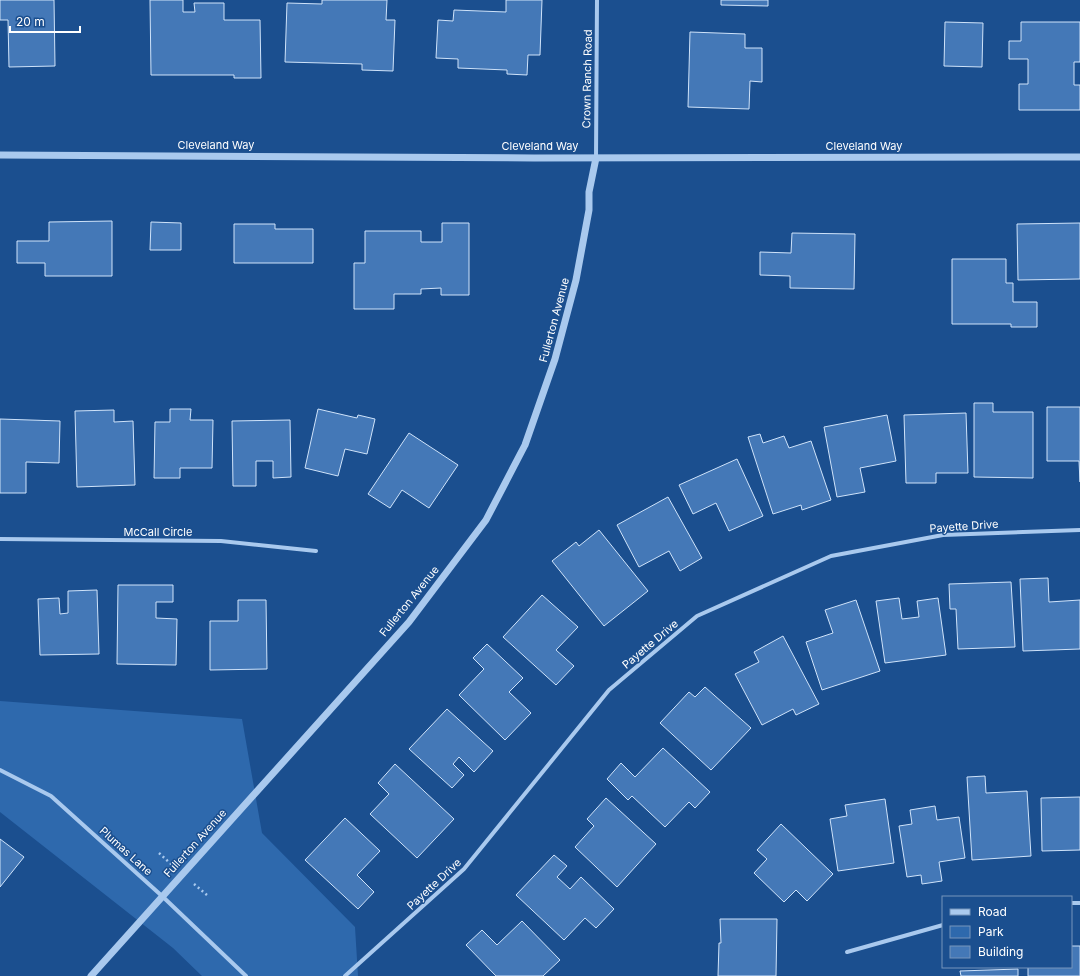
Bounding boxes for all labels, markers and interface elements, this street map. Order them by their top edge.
scale bar [10,8,80,34]
text: 20 m [16,14,45,29]
street label: Crown Ranch Road [579,29,595,129]
street label: Cleveland Way [178,138,254,152]
street label: Cleveland Way [502,139,578,153]
street label: Cleveland Way [826,139,902,153]
street label: Fullerton Avenue [536,276,572,364]
street label: Payette Drive [929,517,999,535]
street label: McCall Circle [124,525,192,539]
street label: Fullerton Avenue [376,563,442,639]
street label: Payette Drive [619,616,681,672]
street label: Fullerton Avenue [161,806,229,880]
street label: Plumas Lane [97,824,155,878]
street label: Payette Drive [404,855,464,913]
legend [942,896,1072,968]
text: Road [978,904,1007,919]
text: Park [978,924,1004,939]
text: Building [978,944,1023,959]

